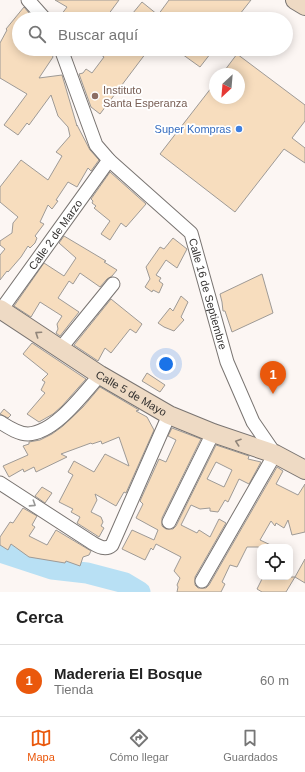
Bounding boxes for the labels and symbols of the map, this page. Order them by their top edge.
north arrow [209,68,245,104]
place label: Instituto Santa Esperanza [103,84,188,109]
marker: Instituto Santa Esperanza [90,91,100,101]
place label: Super Kompras [155,123,231,135]
marker: Super Kompras [234,124,244,134]
street label: Calle 2 de Marzo [26,197,85,272]
street label: Calle 16 de Septiembre [187,237,229,351]
one-way arrow [35,332,42,339]
your location [156,354,176,374]
pin: 1 [260,361,286,394]
street label: Calle 5 de Mayo [94,368,169,418]
one-way arrow [235,438,242,446]
one-way arrow [29,499,36,507]

